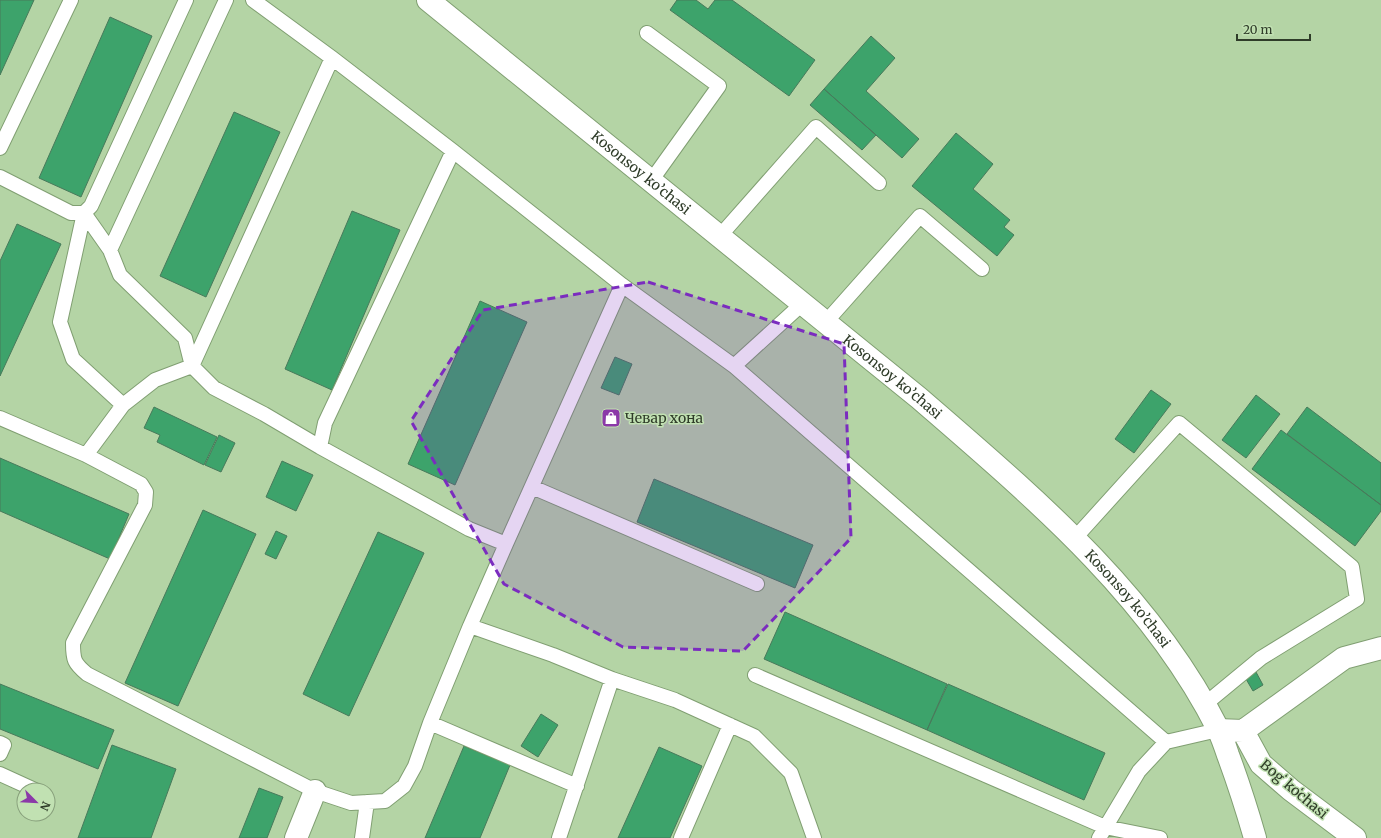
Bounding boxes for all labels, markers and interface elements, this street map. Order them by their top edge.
scale bar [1237,16,1310,42]
text: 20 m [1243,22,1272,37]
street label: Kosonsoy ko’chasi [587,127,695,219]
street label: Kosonsoy ko’chasi [839,331,946,423]
shop icon: Чевар хона [600,407,622,429]
place label: Чевар хона [625,409,704,427]
street label: Kosonsoy ko’chasi [1081,546,1175,651]
street label: Bogʻ koʻchasi [1256,755,1332,823]
north arrow [16,782,56,822]
text: N [37,799,53,813]

